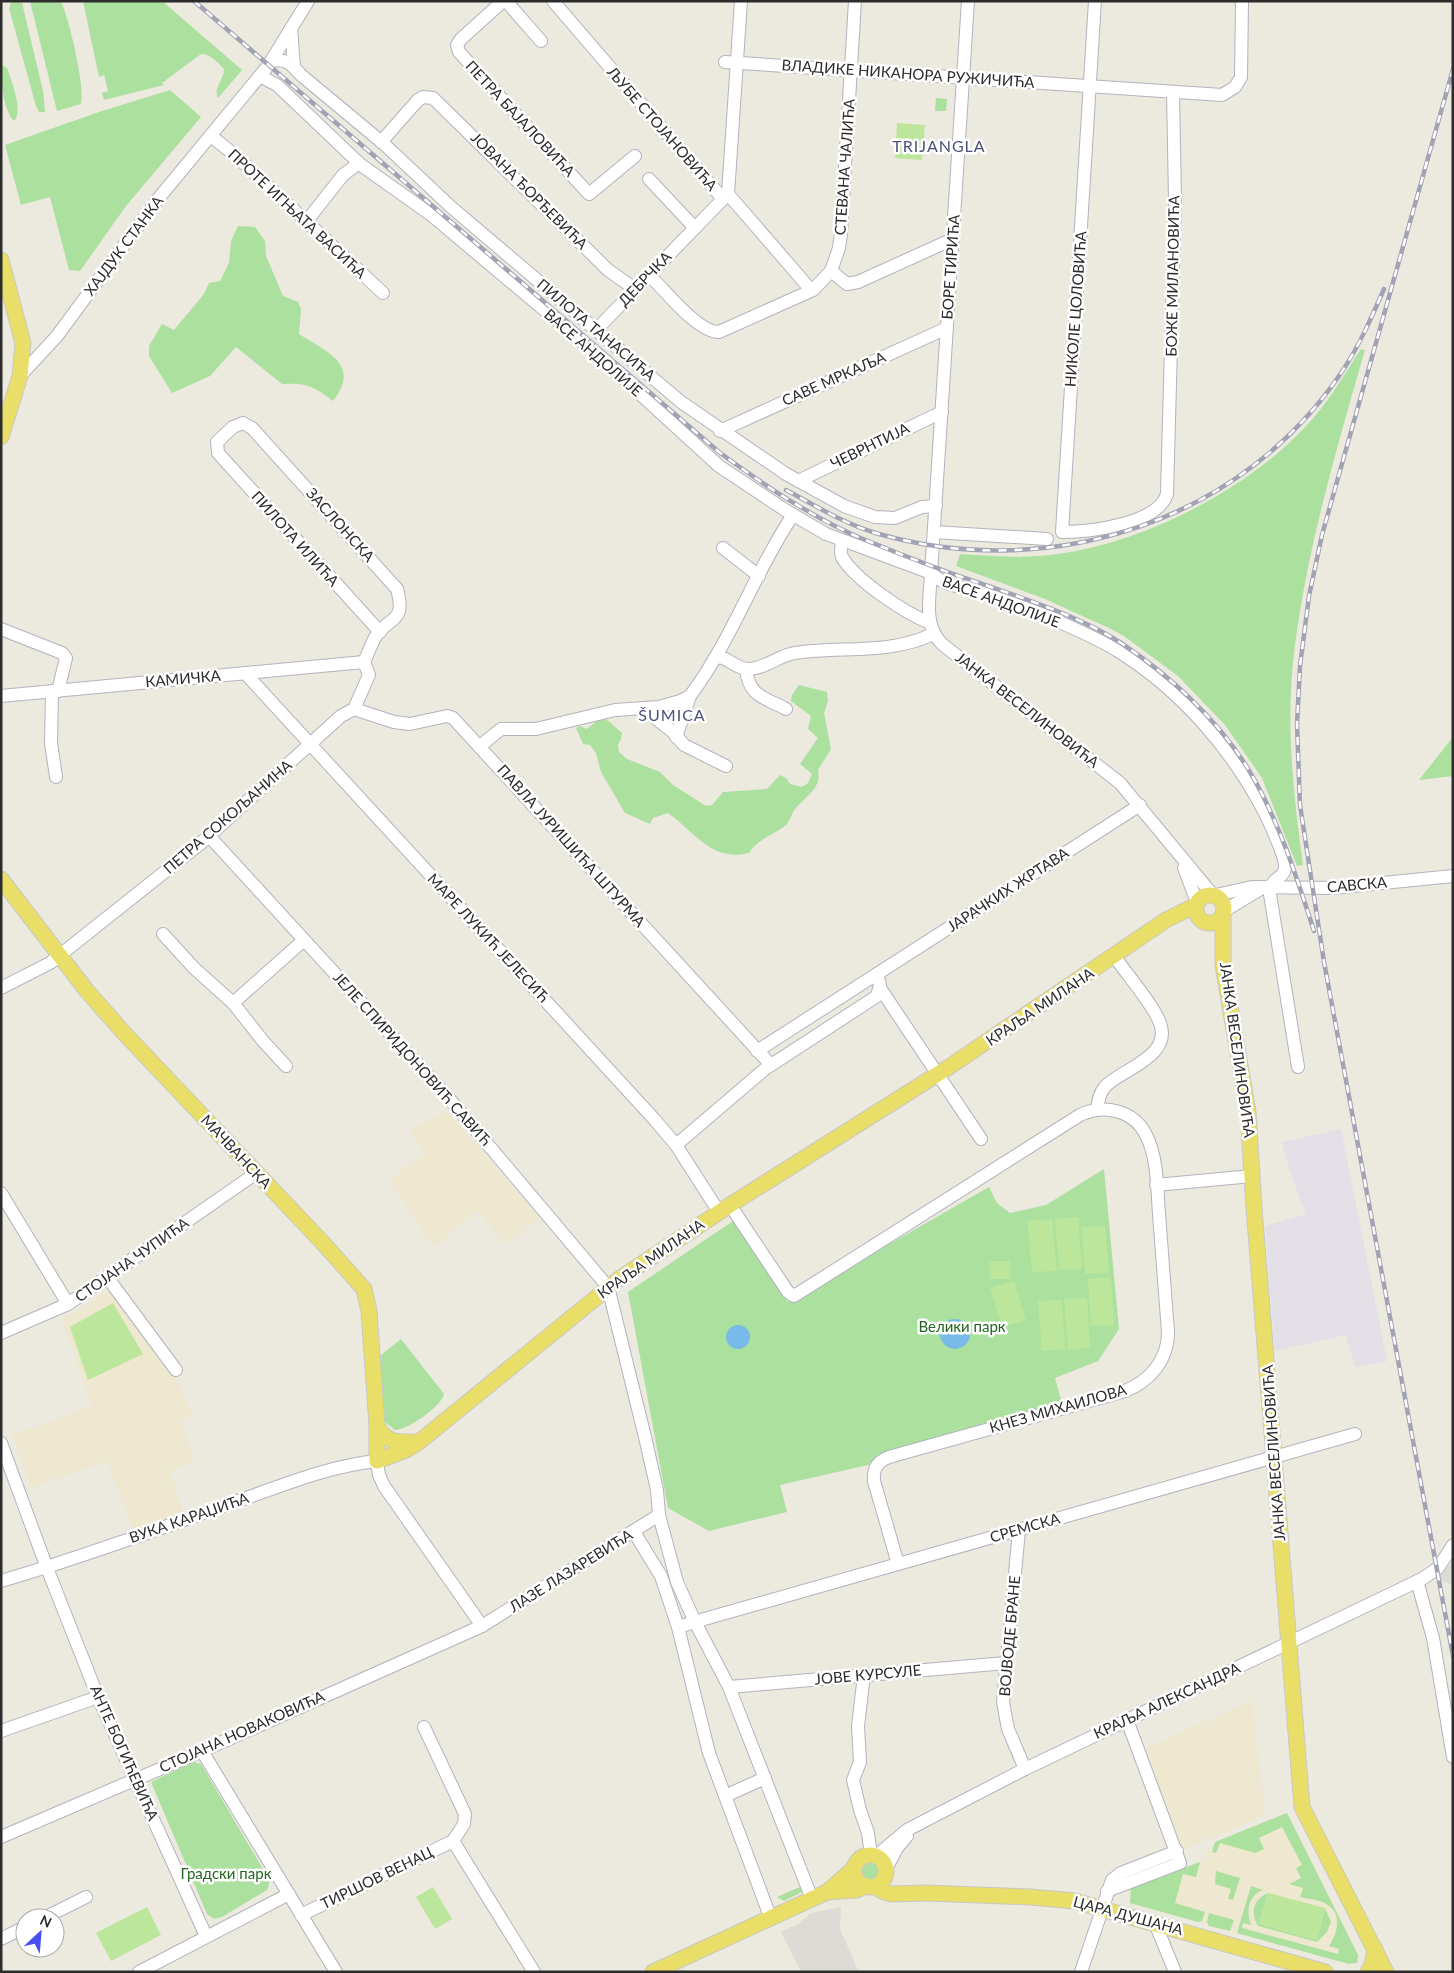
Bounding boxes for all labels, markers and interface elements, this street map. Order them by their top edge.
street label: ВЛАДИКЕ НИКАНОРА РУЖИЧИЋА [781,55,1036,91]
street label: ПЕТРА БАЈАЛОВИЋА [462,57,580,181]
street label: ЉУБЕ СТОЈАНОВИЋА [603,62,722,195]
street label: СТЕВАНА ЧАЛИЋА [830,97,858,236]
street label: ЈОВАНА ЂОРЂЕВИЋА [468,128,592,253]
district label: TRIJANGLA [892,136,986,155]
street label: ПРОТЕ ИГЊАТА ВАСИЋА [225,145,371,282]
street label: ХАЈДУК СТАНКА [80,191,167,299]
street label: БОЖЕ МИЛАНОВИЋА [1162,194,1182,357]
street label: БОРЕ ТИРИЋА [937,213,963,320]
street label: НИКОЛЕ ЦОЛОВИЋА [1061,230,1089,387]
street label: ДЕБРЧКА [614,247,675,309]
street label: ПИЛОТА ТАНАСИЋА [534,275,660,384]
street label: ВАСЕ АНДОЛИЈЕ [541,305,646,400]
street label: САВЕ МРКАЉА [779,347,889,409]
street label: ЧЕВРНТИЈА [827,418,913,472]
street label: ЗАСЛОНСКА [303,484,379,566]
street label: ПИЛОТА ИЛИЋА [248,487,344,590]
street label: ВАСЕ АНДОЛИЈЕ [940,571,1063,631]
street label: ЈАНКА ВЕСЕЛИНОВИЋА [952,648,1104,771]
street label: КАМИЧКА [144,666,222,690]
district label: ŠUMICA [638,705,706,724]
street label: ПЕТРА СОКОЉАНИНА [159,755,296,877]
street label: ПАВЛА ЈУРИШИЋА ШТУРМА [494,760,650,931]
street label: ЈАРАЧКИХ ЖРТАВА [943,843,1072,935]
street label: МАРЕ ЛУКИЋ ЈЕЛЕСИЋ [424,869,553,1005]
street label: САВСКА [1326,872,1388,896]
street label: ЈАНКА ВЕСЕЛИНОВИЋА [1217,961,1259,1140]
street label: КРАЉА МИЛАНА [982,963,1098,1049]
street label: ЈЕЛЕ СПИРИДОНОВИЋ САВИЋ [330,968,495,1149]
street label: МАЧВАНСКА [198,1111,276,1193]
street label: СТОЈАНА ЧУПИЋА [71,1213,192,1305]
street label: КРАЉА МИЛАНА [594,1214,708,1302]
park label: Велики парк [918,1317,1006,1335]
street label: ЈАНКА ВЕСЕЛИНОВИЋА [1258,1363,1288,1542]
street label: КНЕЗ МИХАИЛОВА [987,1380,1129,1436]
street label: ВУКА КАРАЏИЋА [126,1488,252,1546]
street label: СРЕМСКА [988,1508,1063,1546]
street label: ЛАЗЕ ЛАЗАРЕВИЋА [505,1524,636,1616]
street label: ВОЈВОДЕ БРАНЕ [995,1575,1023,1697]
street label: КРАЉА АЛЕКСАНДРА [1090,1658,1243,1742]
street label: ЈОВЕ КУРСУЛЕ [814,1660,922,1688]
street label: АНТЕ БОГИЋЕВИЋА [87,1682,163,1824]
street label: СТОЈАНА НОВАКОВИЋА [156,1686,328,1776]
street label: ТИРШОВ ВЕНАЦ [317,1842,436,1912]
park label: Градски парк [181,1864,272,1882]
street label: ЦАРА ДУШАНА [1071,1892,1186,1939]
north arrow [15,1908,65,1958]
text: N [37,1911,54,1931]

